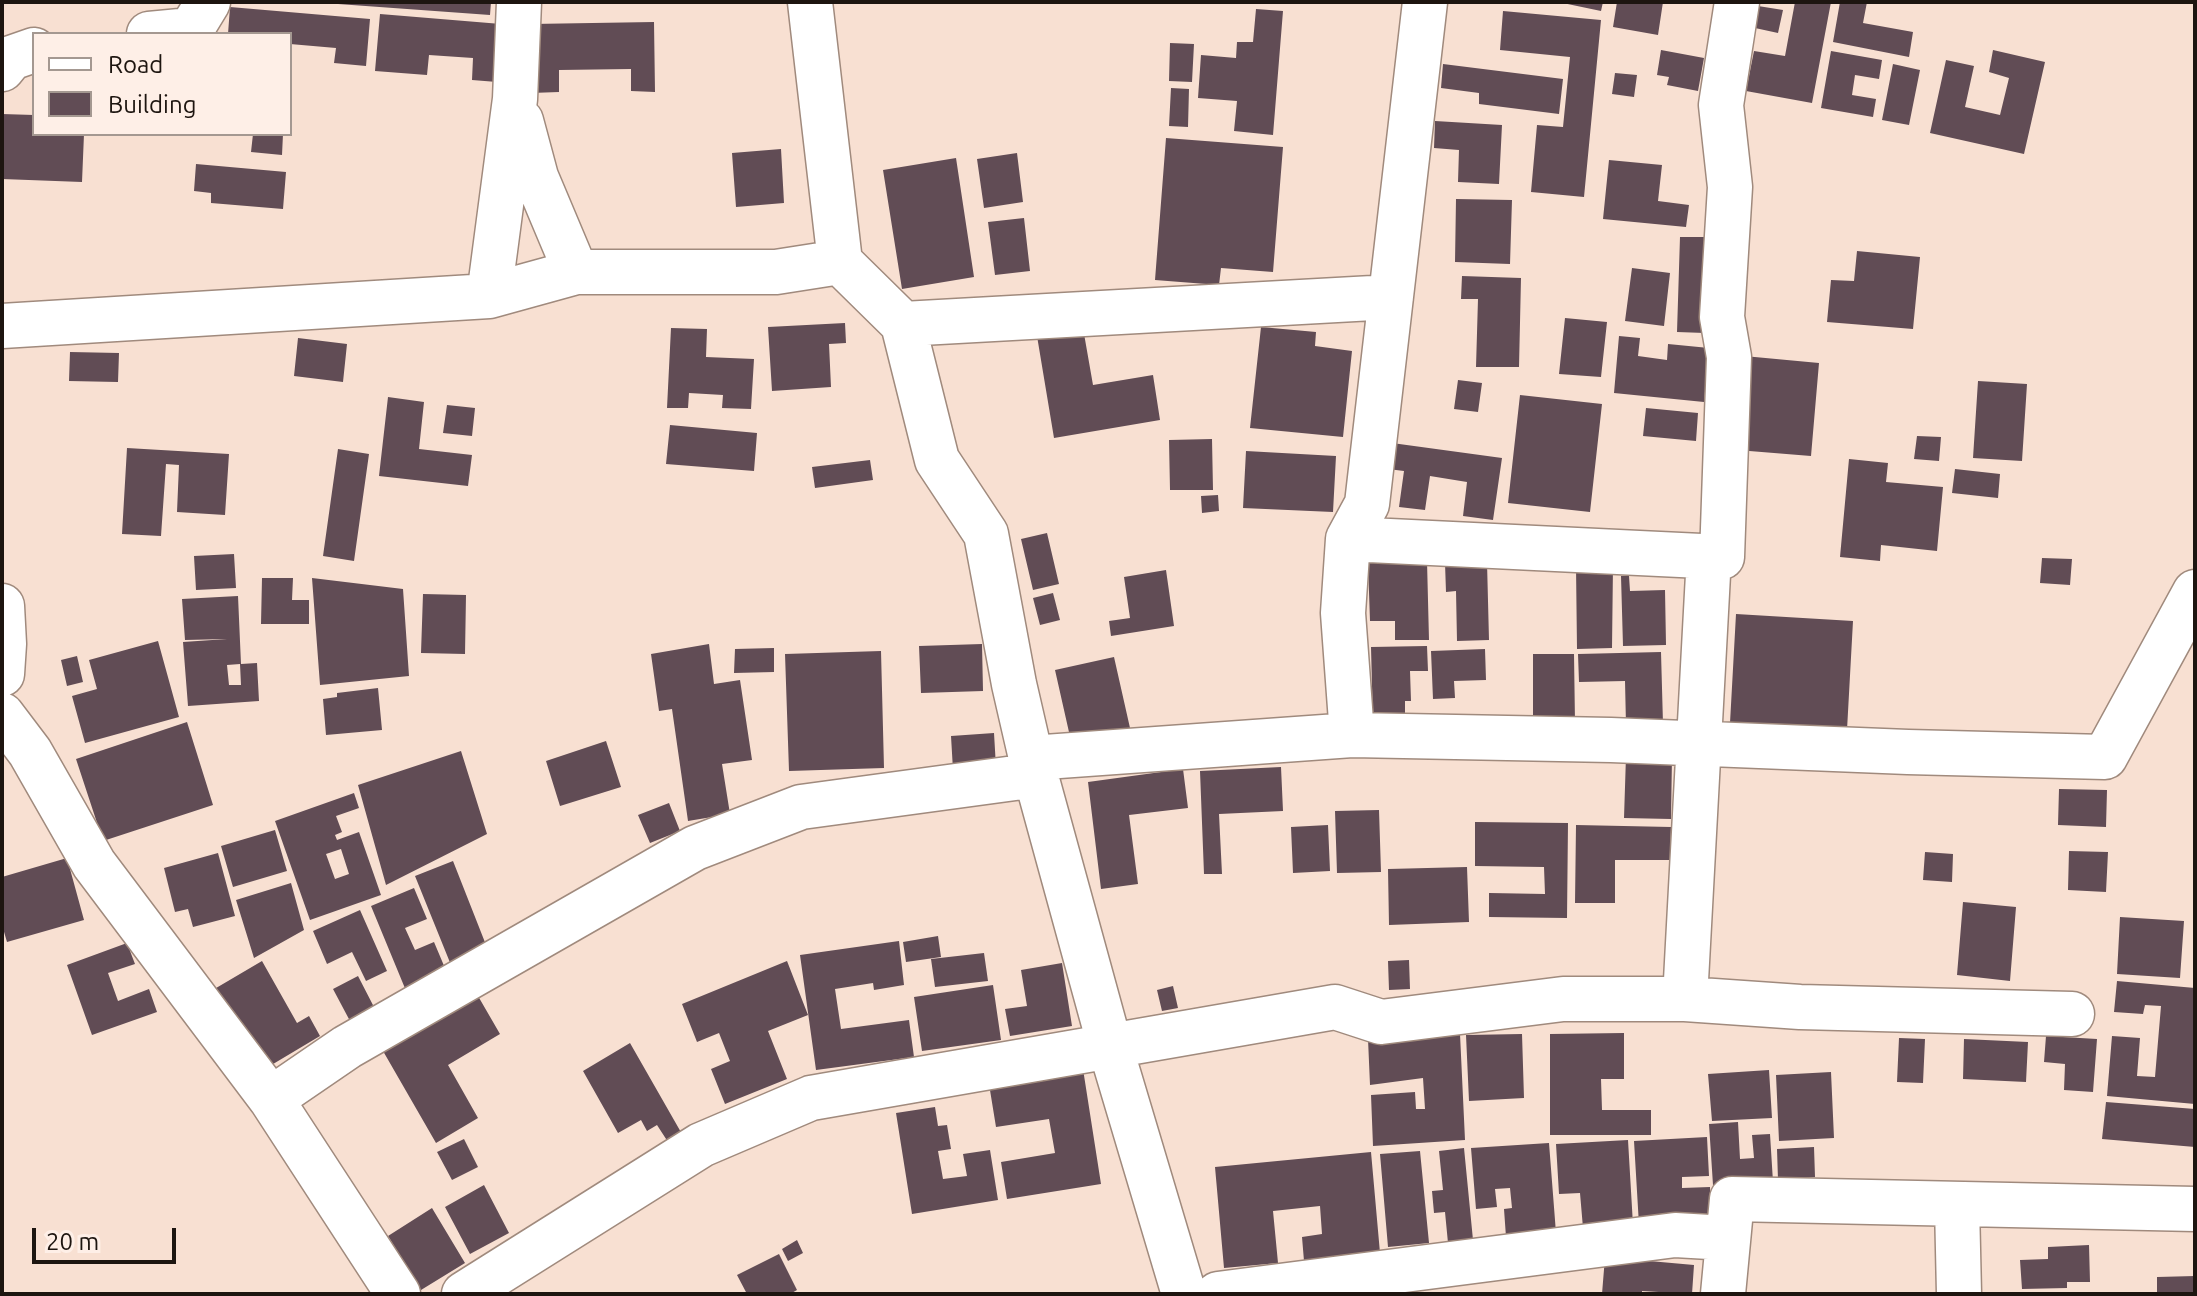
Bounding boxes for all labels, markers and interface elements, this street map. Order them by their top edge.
legend [32,32,292,136]
text: Road [108,51,163,78]
text: Building [108,91,196,118]
scale bar [36,1212,180,1262]
text: 20 m [46,1228,99,1255]

